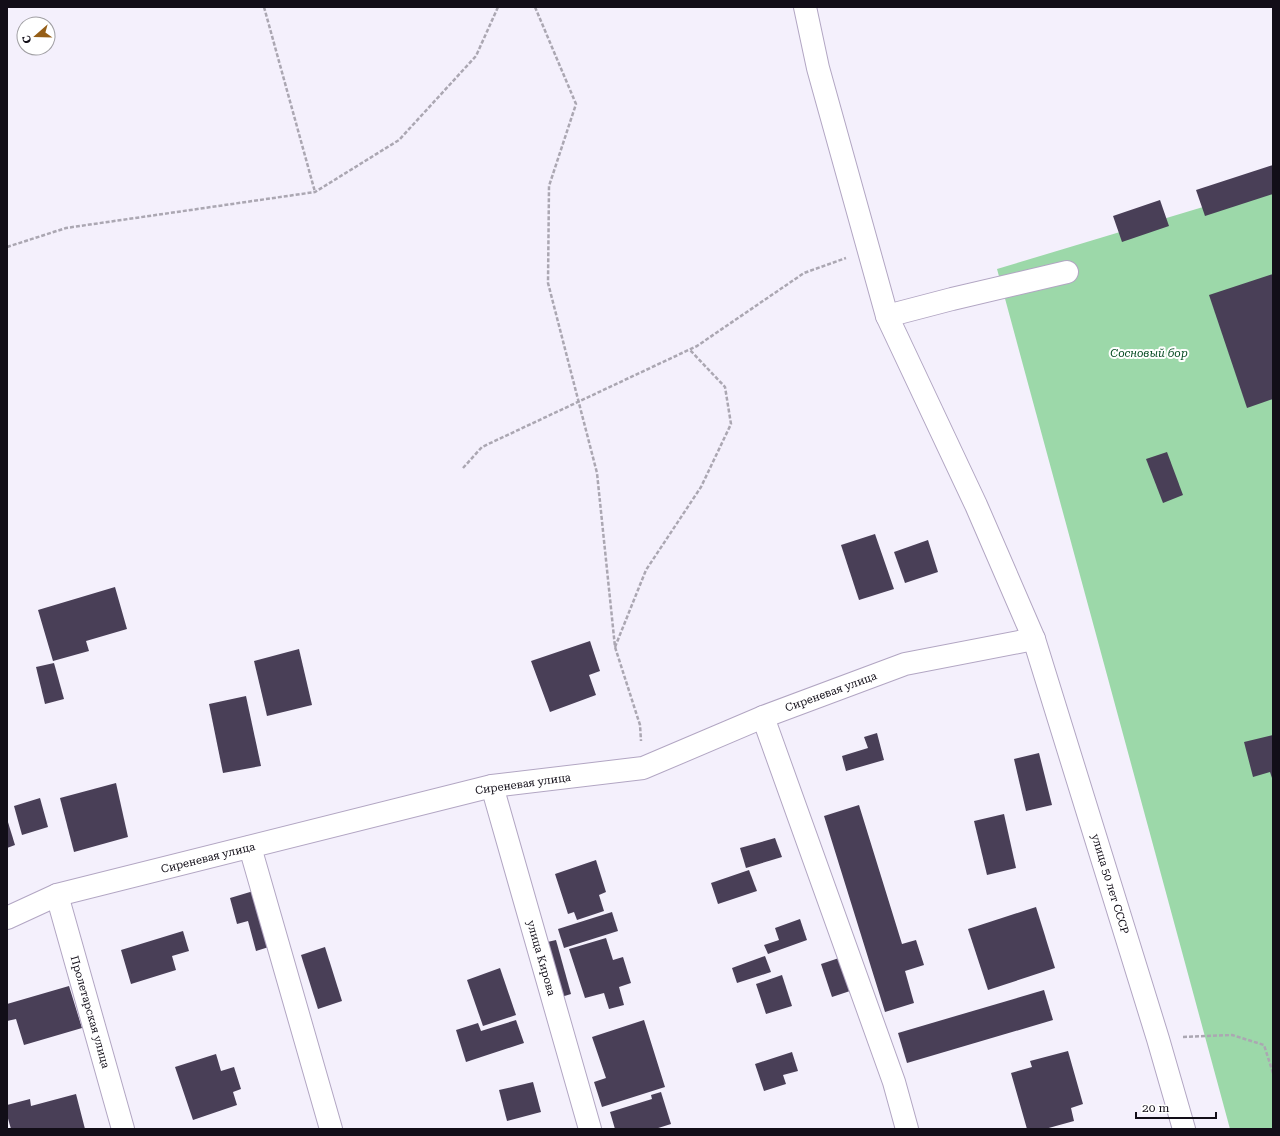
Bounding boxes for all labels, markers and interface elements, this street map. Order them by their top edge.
north arrow [16,16,56,56]
text: С [20,33,34,45]
park label: Сосновый бор [1110,347,1188,360]
street label: Сиреневая улица [783,669,879,715]
street label: Сиреневая улица [474,771,572,797]
street label: улица 50 лет СССР [1089,832,1131,936]
street label: Сиреневая улица [160,840,256,876]
street label: улица Кирова [524,919,558,997]
street label: Пролетарская улица [68,954,112,1070]
scale bar [1136,1094,1216,1120]
text: 20 m [1142,1101,1169,1115]

